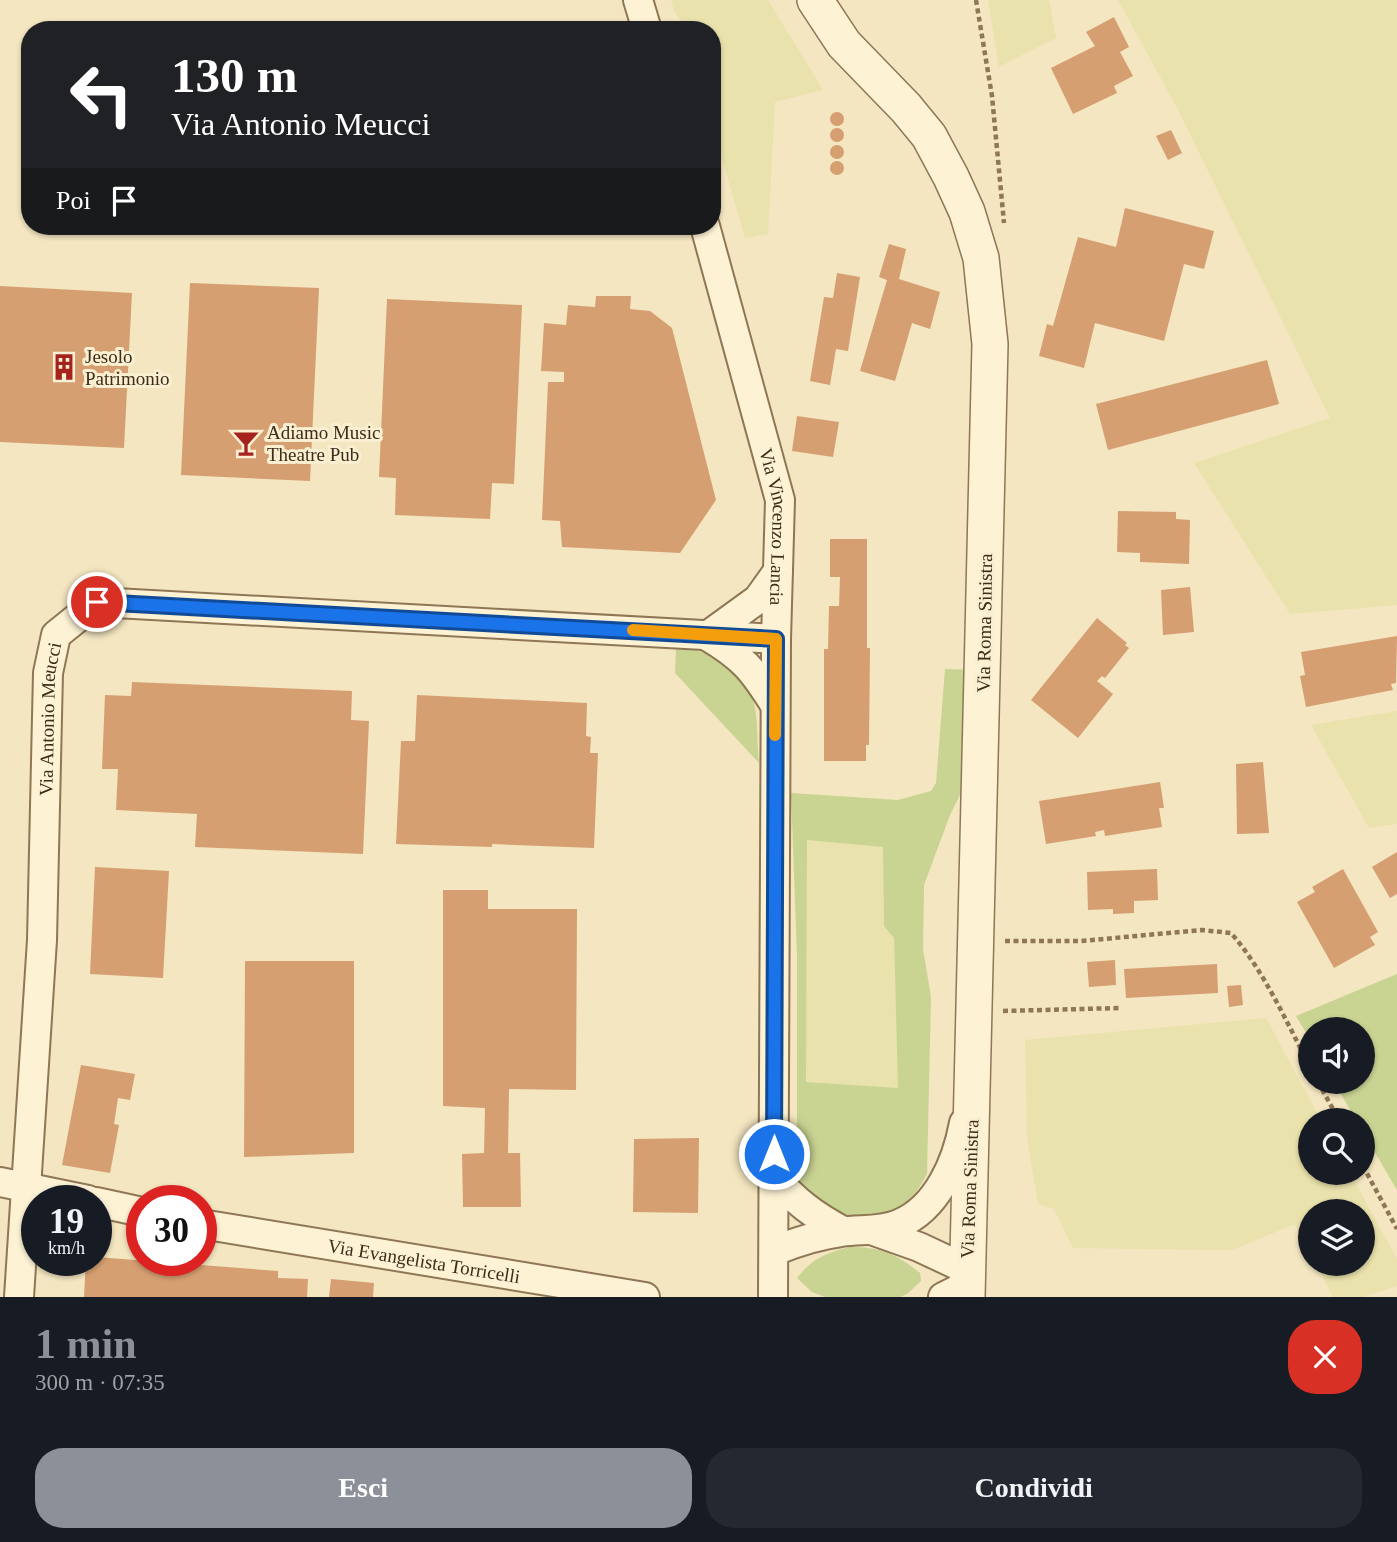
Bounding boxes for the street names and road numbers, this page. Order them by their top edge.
street label: Via Vincenzo Lancia [755,446,791,606]
street label: Via Roma Sinistra [973,553,996,693]
street label: Via Antonio Meucci [35,640,65,796]
street label: Via Roma Sinistra [957,1119,982,1259]
street label: Via Evangelista Torricelli [326,1235,522,1287]

